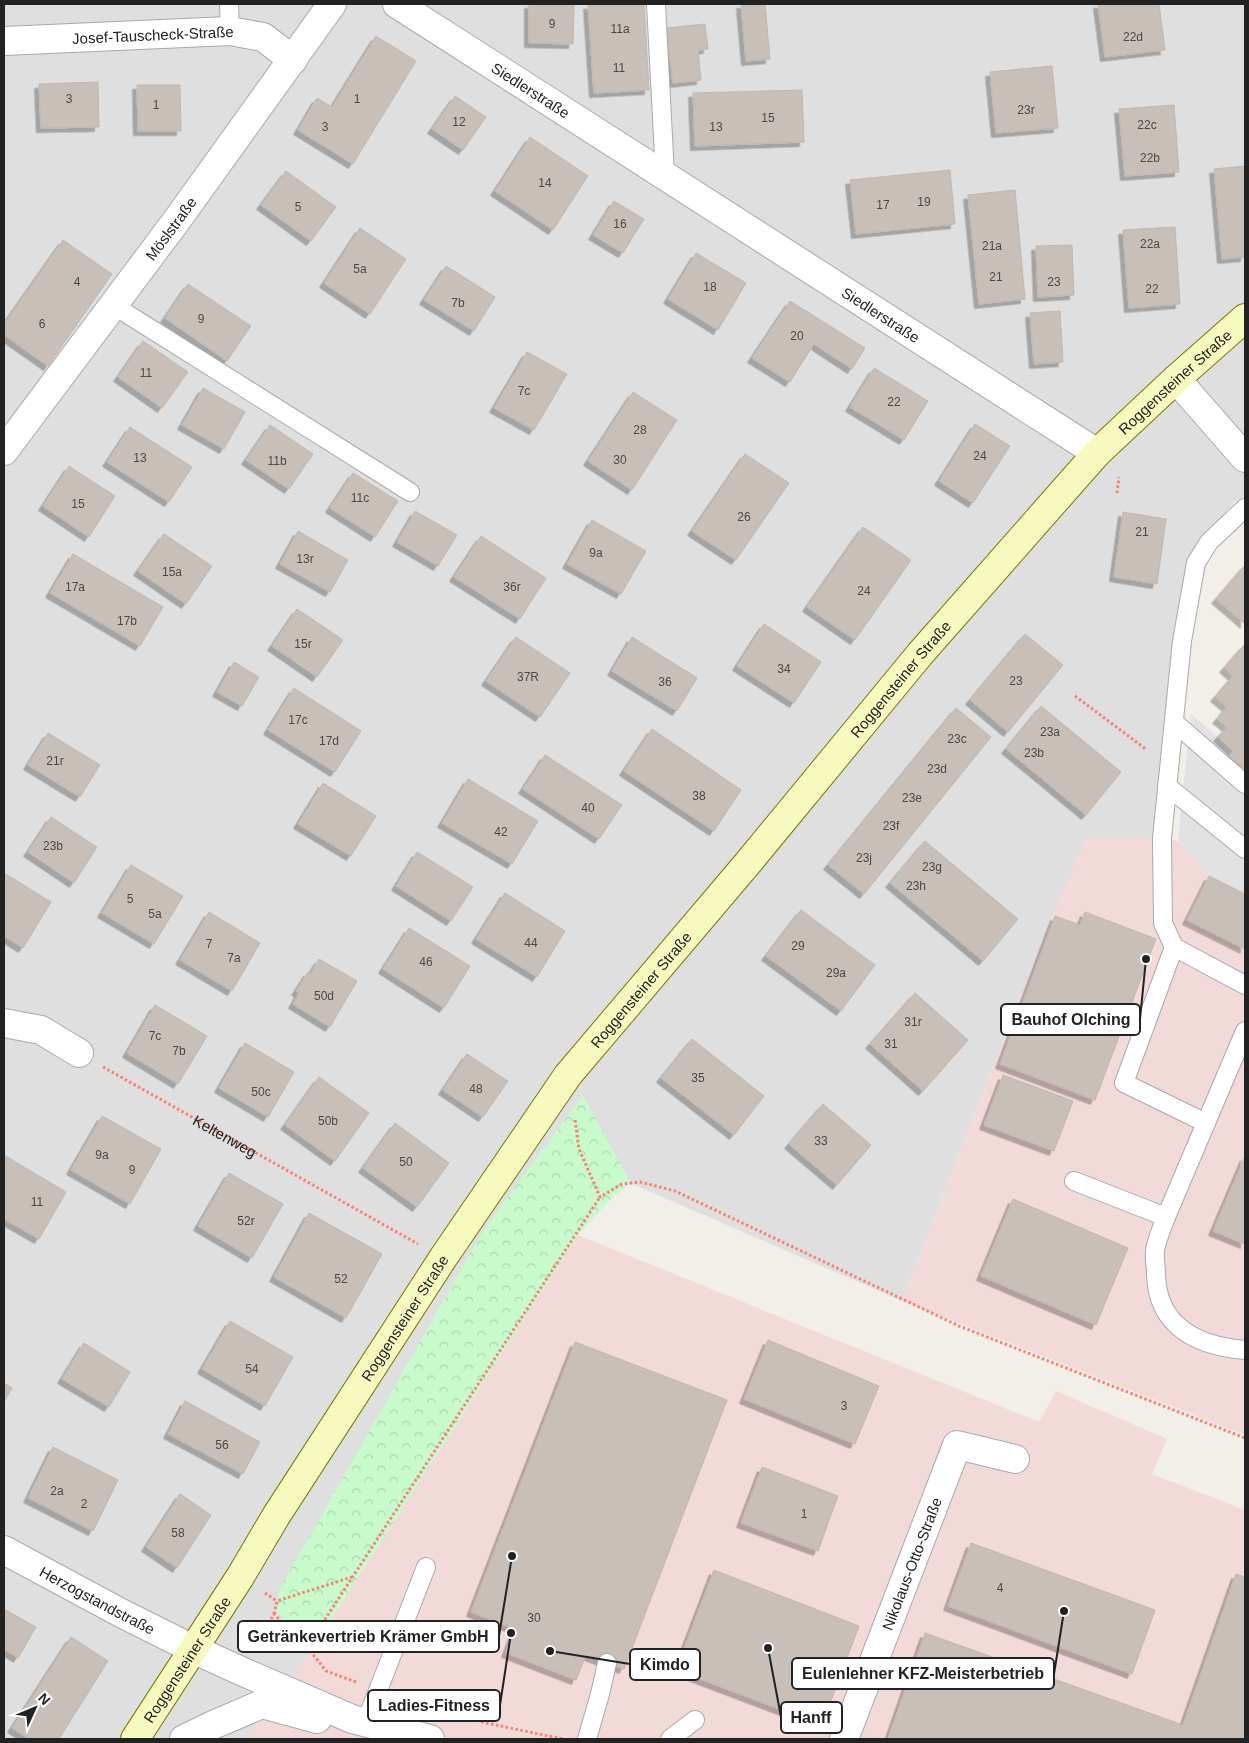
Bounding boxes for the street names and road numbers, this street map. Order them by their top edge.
street label: Josef-Tauscheck-Straße [72,22,234,46]
street label: Siedlerstraße [489,59,573,121]
street label: Möslstraße [142,194,199,263]
street label: Siedlerstraße [839,283,923,346]
street label: Roggensteiner Straße [1115,326,1235,437]
street label: Roggensteiner Straße [847,617,954,740]
street label: Roggensteiner Straße [587,928,695,1051]
street label: Keltenweg [190,1111,260,1160]
street label: Roggensteiner Straße [357,1252,451,1384]
street label: Nikolaus-Otto-Straße [878,1495,945,1632]
street label: Herzogstandstraße [37,1563,158,1637]
street label: Roggensteiner Straße [140,1593,234,1726]

